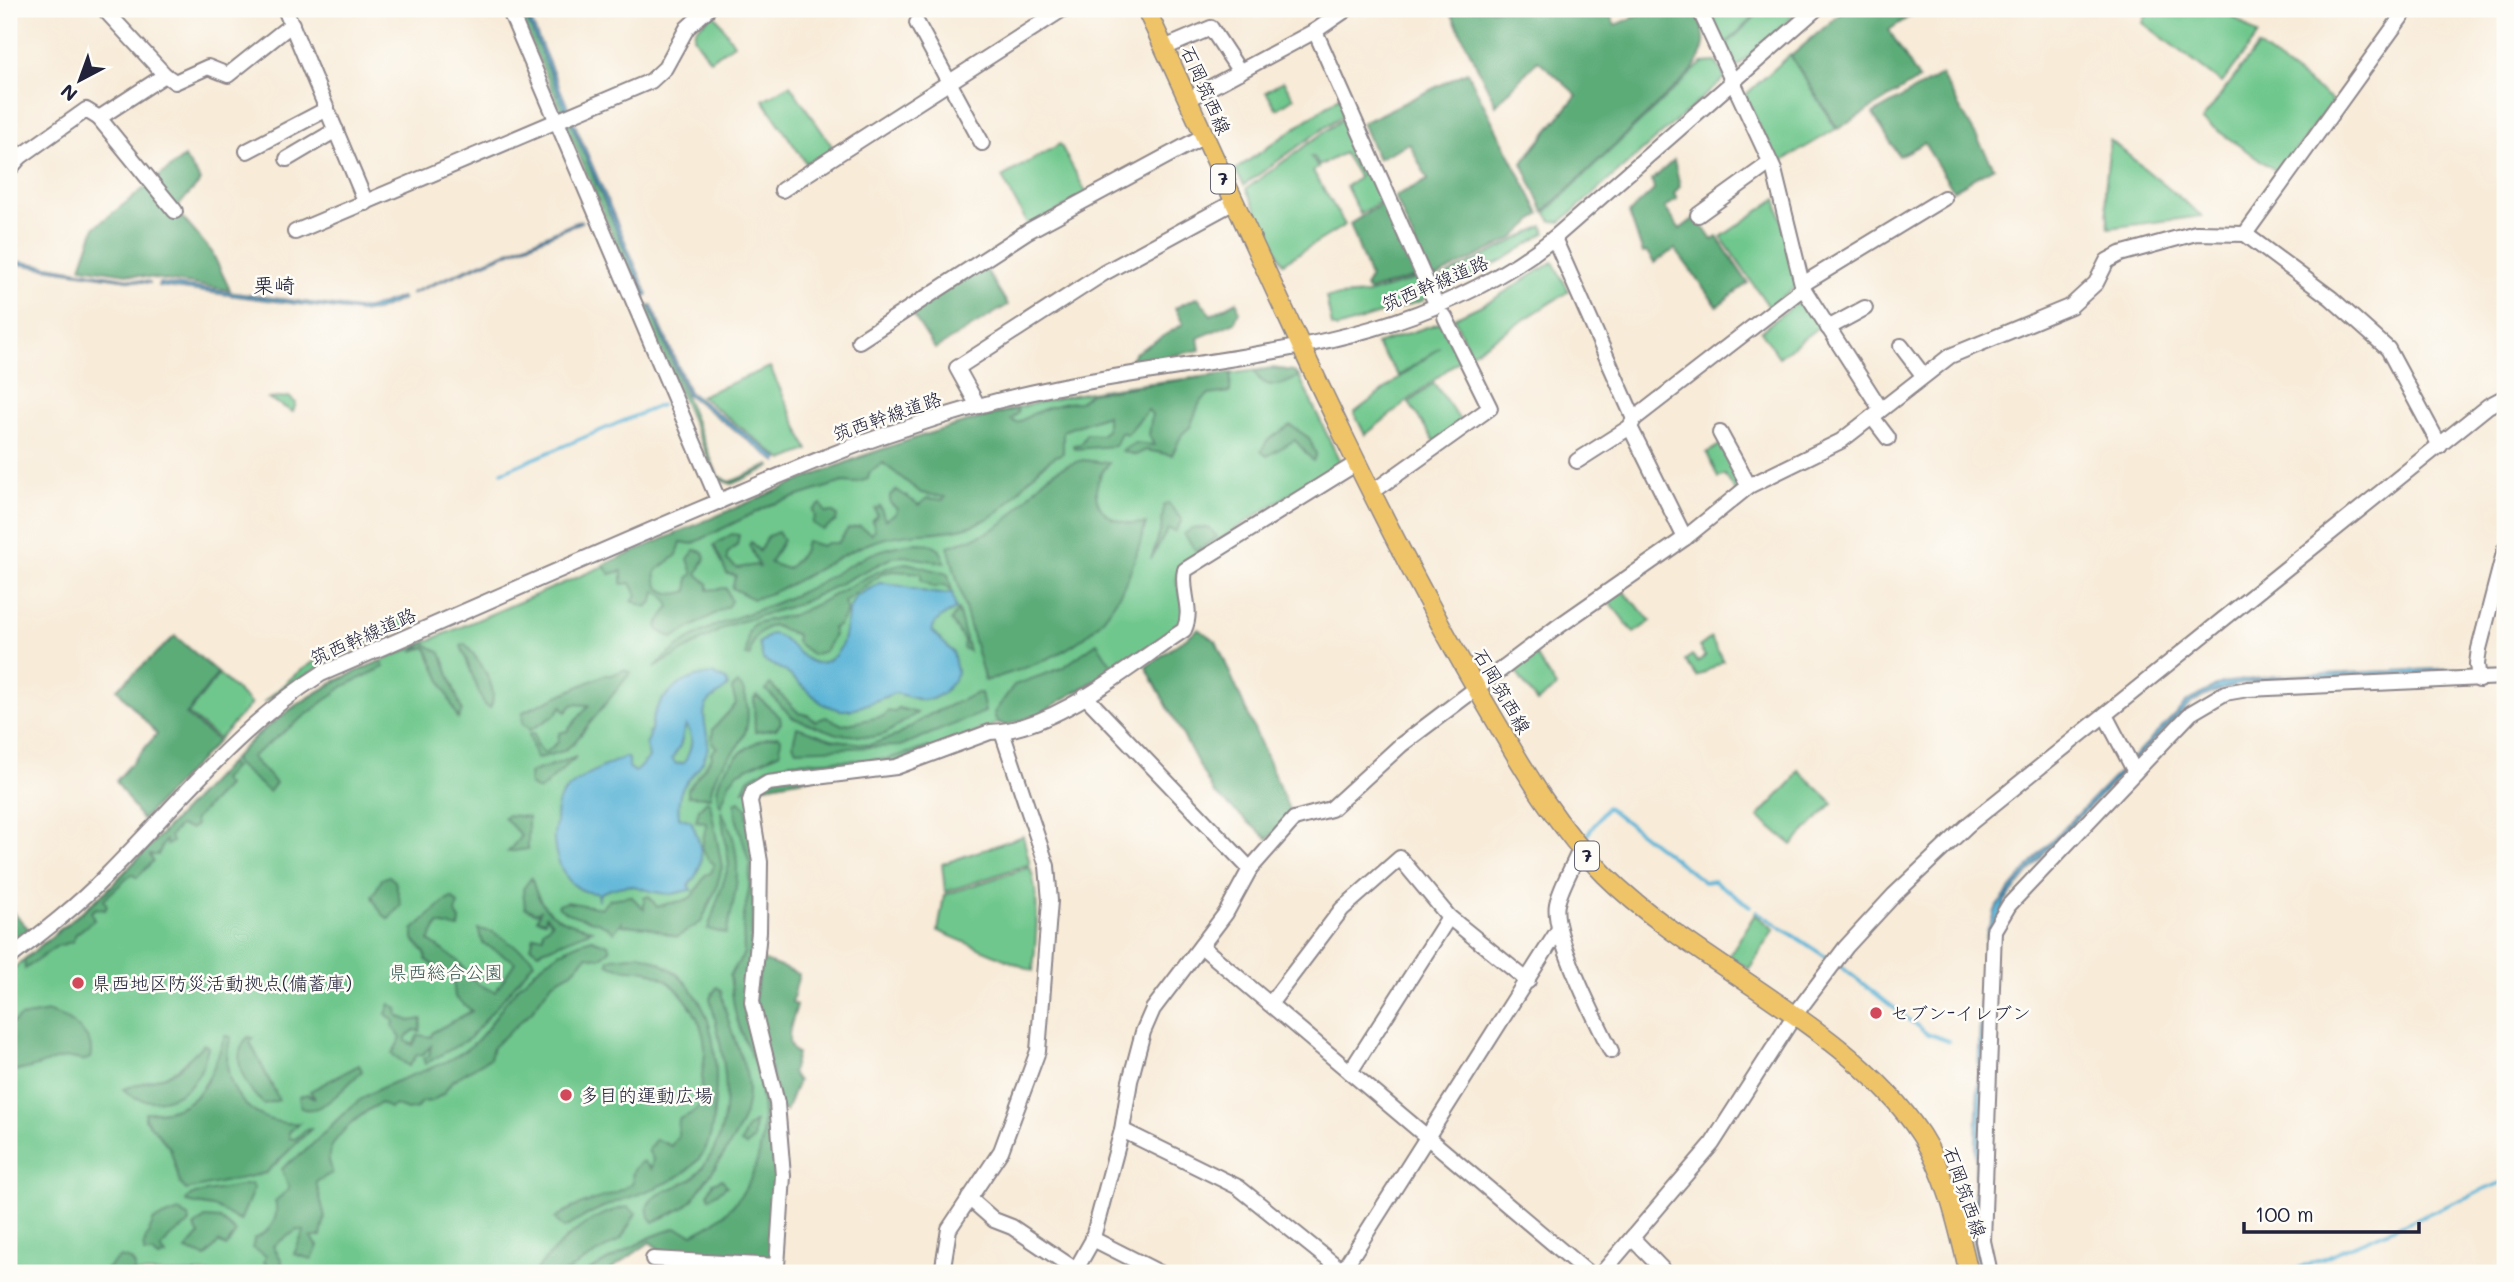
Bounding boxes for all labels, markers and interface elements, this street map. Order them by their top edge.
street label: 石岡筑西線 [1176,41,1237,138]
north arrow [46,46,116,116]
text: N [55,79,82,107]
road number: 7 [1211,164,1235,194]
street label: 筑西幹線道路 [1377,249,1492,316]
district label: 栗崎 [253,271,295,298]
street label: 筑西幹線道路 [829,385,945,446]
street label: 筑西幹線道路 [306,601,420,670]
street label: 石岡筑西線 [1468,643,1537,738]
road number: 7 [1575,842,1599,870]
park label: 県西総合公園 [389,959,503,984]
place label: 県西地区防災活動拠点(備蓄庫) [92,970,352,995]
marker: 県西地区防災活動拠点(備蓄庫) [70,975,86,991]
place label: セブン-イレブン [1890,1000,2031,1025]
marker: セブン-イレブン [1868,1005,1884,1021]
place label: 多目的運動広場 [580,1082,713,1107]
marker: 多目的運動広場 [558,1087,574,1103]
street label: 石岡筑西線 [1938,1143,1993,1241]
scale bar [2244,1191,2420,1235]
text: 100 m [2255,1200,2314,1227]

